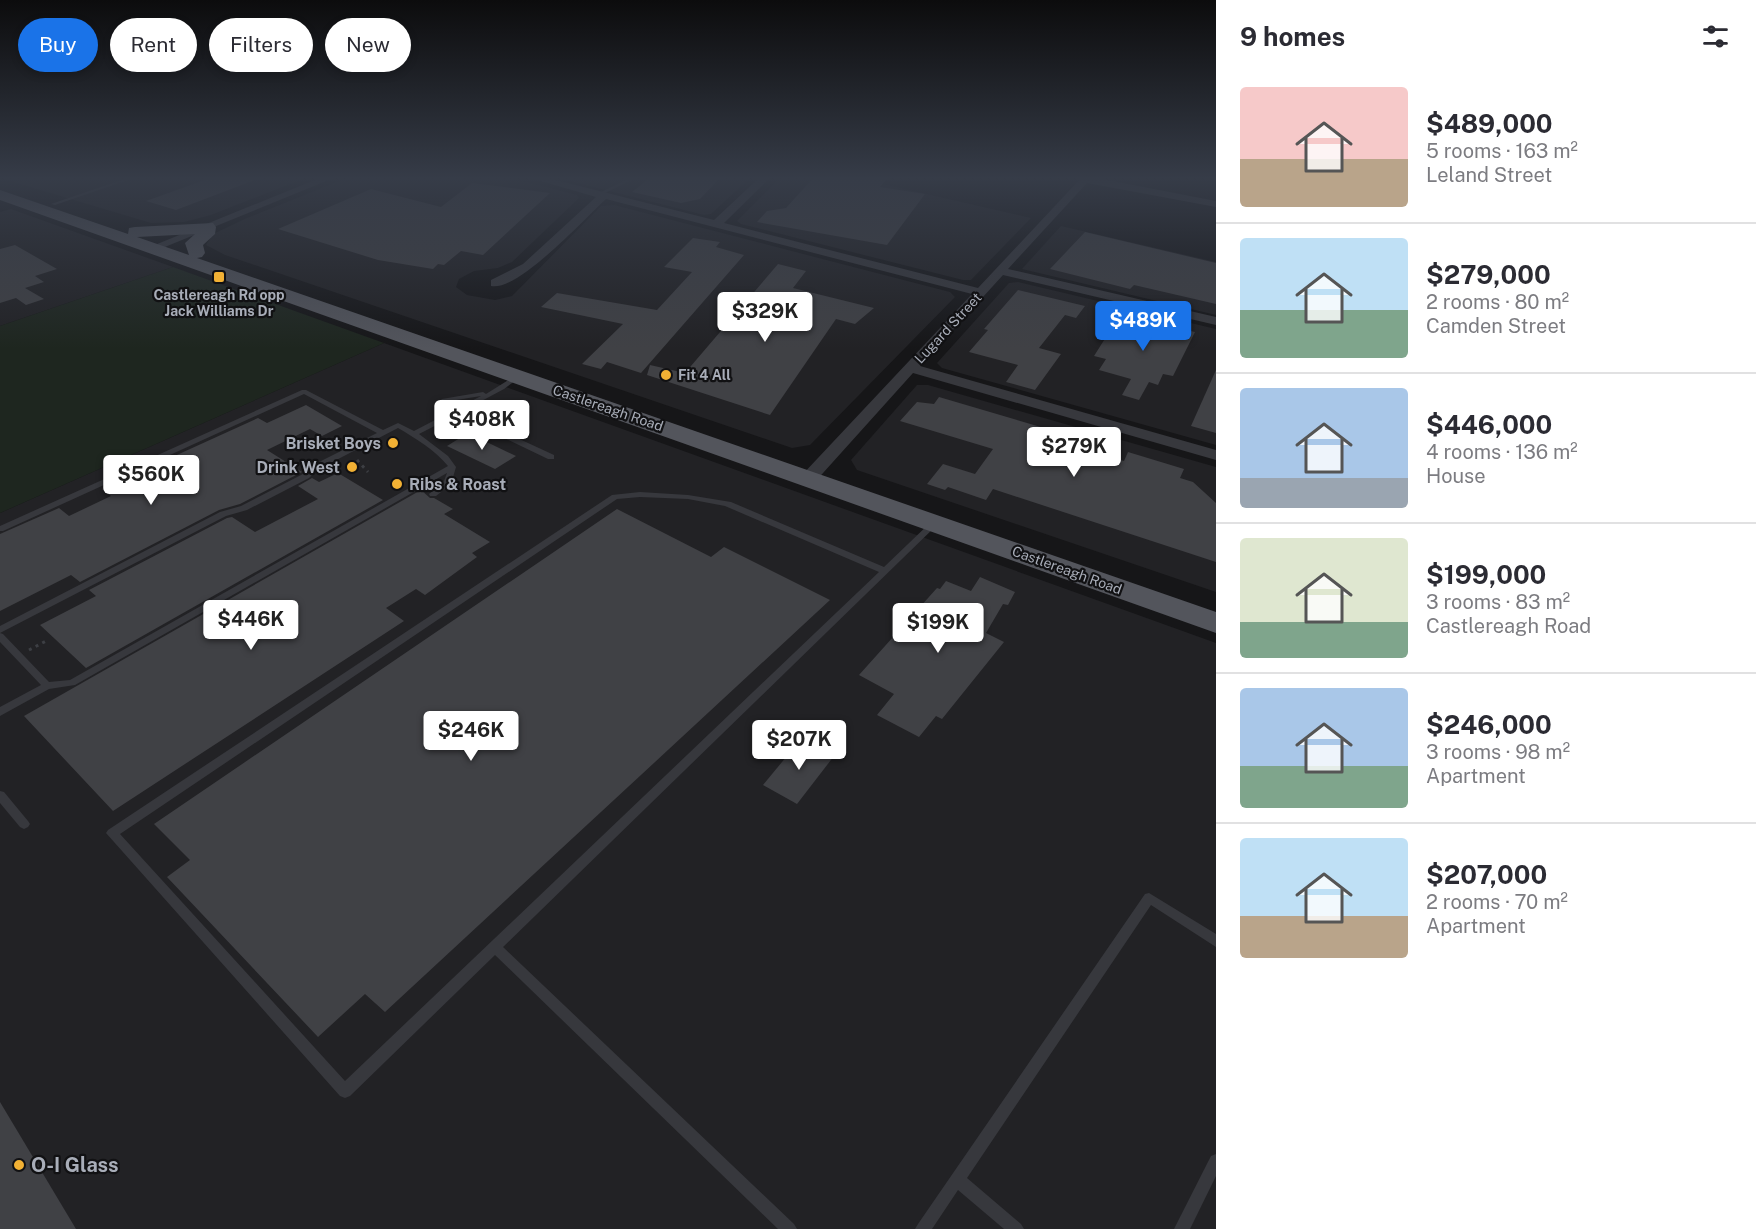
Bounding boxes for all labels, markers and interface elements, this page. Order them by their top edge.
chip: Buy [18,18,98,72]
chip: Rent [110,18,197,72]
chip: Filters [209,18,313,72]
chip: New [325,18,411,72]
icon: filters [1699,20,1732,53]
text: 9 homes [1240,21,1345,52]
text: $489,000 [1426,108,1553,139]
icon: home [1288,111,1360,183]
text: 5 rooms · 163 m² [1426,139,1578,163]
text: Leland Street [1426,163,1552,187]
text: $279,000 [1426,259,1551,290]
icon: home [1288,262,1360,334]
marker: Castlereagh Rd opp Jack Williams Dr [212,270,226,284]
place label: Castlereagh Rd opp Jack Williams Dr [153,287,285,319]
street label: Lugard Street [911,289,985,367]
text: 2 rooms · 80 m² [1426,290,1569,314]
pin: $329K [723,292,807,343]
text: $329K [731,299,799,323]
pin: $489K [1101,301,1185,352]
text: $489K [1109,308,1177,332]
text: Camden Street [1426,314,1566,338]
place label: Fit 4 All [678,367,731,383]
marker: Fit 4 All [659,368,673,382]
street label: Castlereagh Road [551,382,665,434]
pin: $408K [440,400,524,451]
text: $408K [448,407,516,431]
text: $446,000 [1426,409,1552,440]
icon: home [1288,412,1360,484]
pin: $279K [1032,427,1116,478]
place label: Brisket Boys [285,434,381,453]
text: $279K [1041,434,1107,458]
marker: Brisket Boys [386,436,400,450]
text: 4 rooms · 136 m² [1426,440,1578,464]
pin: $560K [109,455,193,506]
place label: Drink West [257,458,340,477]
marker: Drink West [345,460,359,474]
text: $560K [117,462,185,486]
text: House [1426,464,1486,488]
place label: Ribs & Roast [409,475,507,494]
marker: Ribs & Roast [390,477,404,491]
street label: Castlereagh Road [1010,543,1124,597]
text: $199,000 [1426,559,1546,590]
icon: home [1288,562,1360,634]
text: 3 rooms · 83 m² [1426,590,1570,614]
pin: $446K [209,600,293,651]
pin: $199K [896,603,980,654]
text: $446K [217,607,285,631]
text: $199K [907,610,969,634]
text: Castlereagh Road [1426,614,1591,638]
text: $246,000 [1426,709,1552,740]
pin: $246K [429,711,513,762]
icon: home [1288,712,1360,784]
text: $246K [438,718,504,742]
pin: $207K [757,720,841,771]
text: $207K [766,727,832,751]
text: 3 rooms · 98 m² [1426,740,1570,764]
text: Apartment [1426,764,1526,788]
text: $207,000 [1426,859,1547,890]
icon: home [1288,862,1360,934]
text: 2 rooms · 70 m² [1426,890,1568,914]
text: Apartment [1426,914,1526,938]
place label: O-I Glass [31,1153,119,1177]
marker: O-I Glass [12,1158,26,1172]

